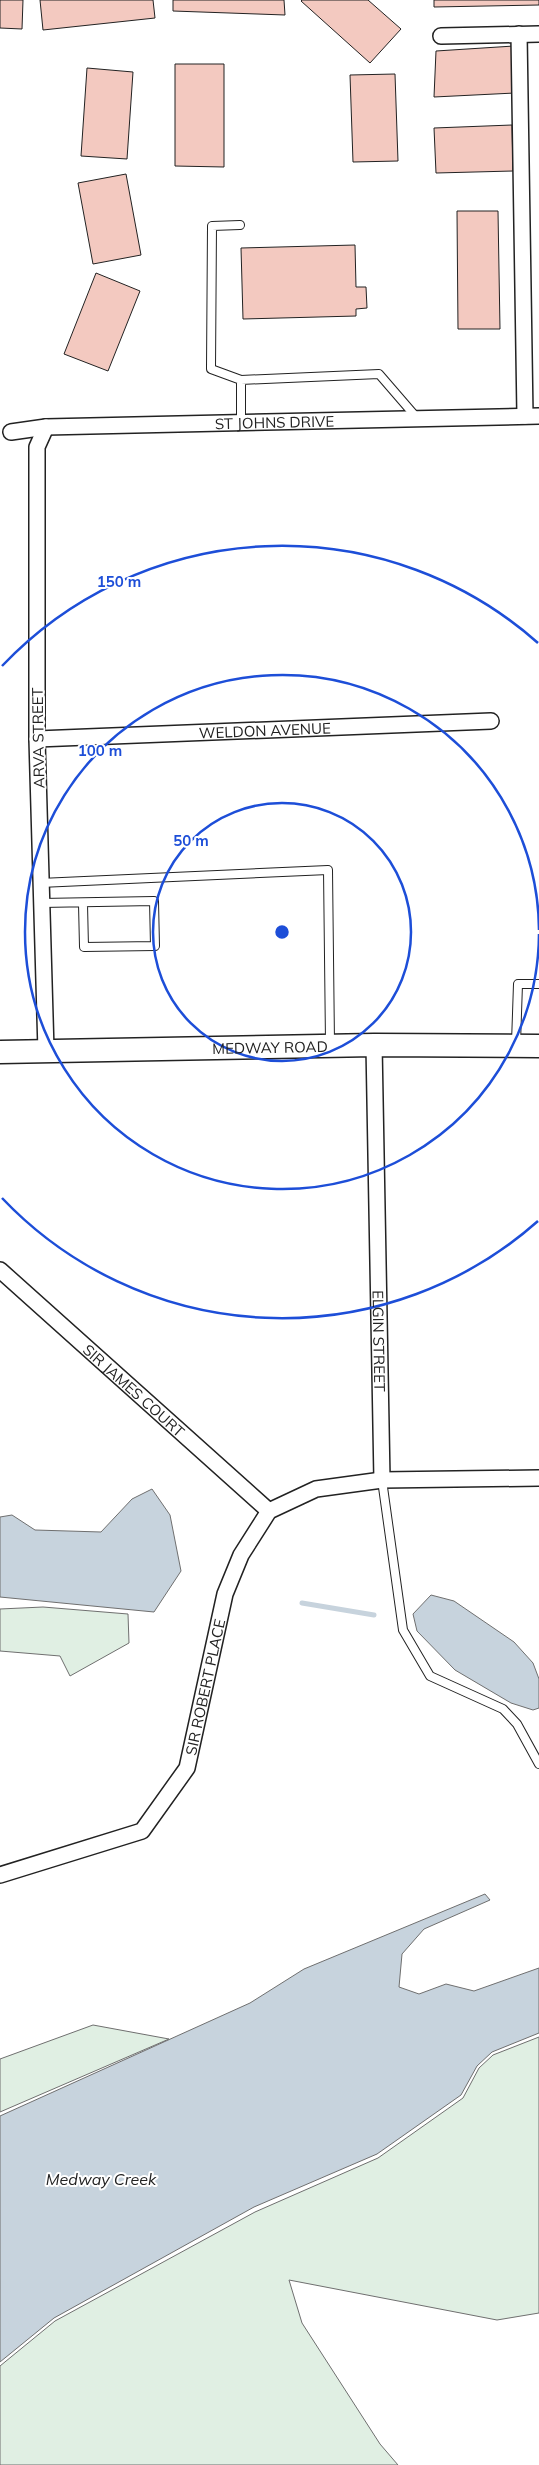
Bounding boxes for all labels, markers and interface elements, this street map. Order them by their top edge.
street label: ST JOHNS DRIVE [215,411,335,433]
text: 150 m [97,572,141,591]
street label: ARVA STREET [28,687,48,789]
street label: WELDON AVENUE [198,718,331,742]
text: 100 m [78,741,122,760]
text: 50 m [173,831,209,850]
centre of rings [273,923,291,941]
street label: MEDWAY ROAD [212,1036,328,1058]
street label: ELGIN STREET [369,1290,390,1392]
street label: SIR JAMES COURT [79,1340,189,1441]
street label: SIR ROBERT PLACE [181,1617,229,1757]
water label: Medway Creek [46,2169,157,2189]

